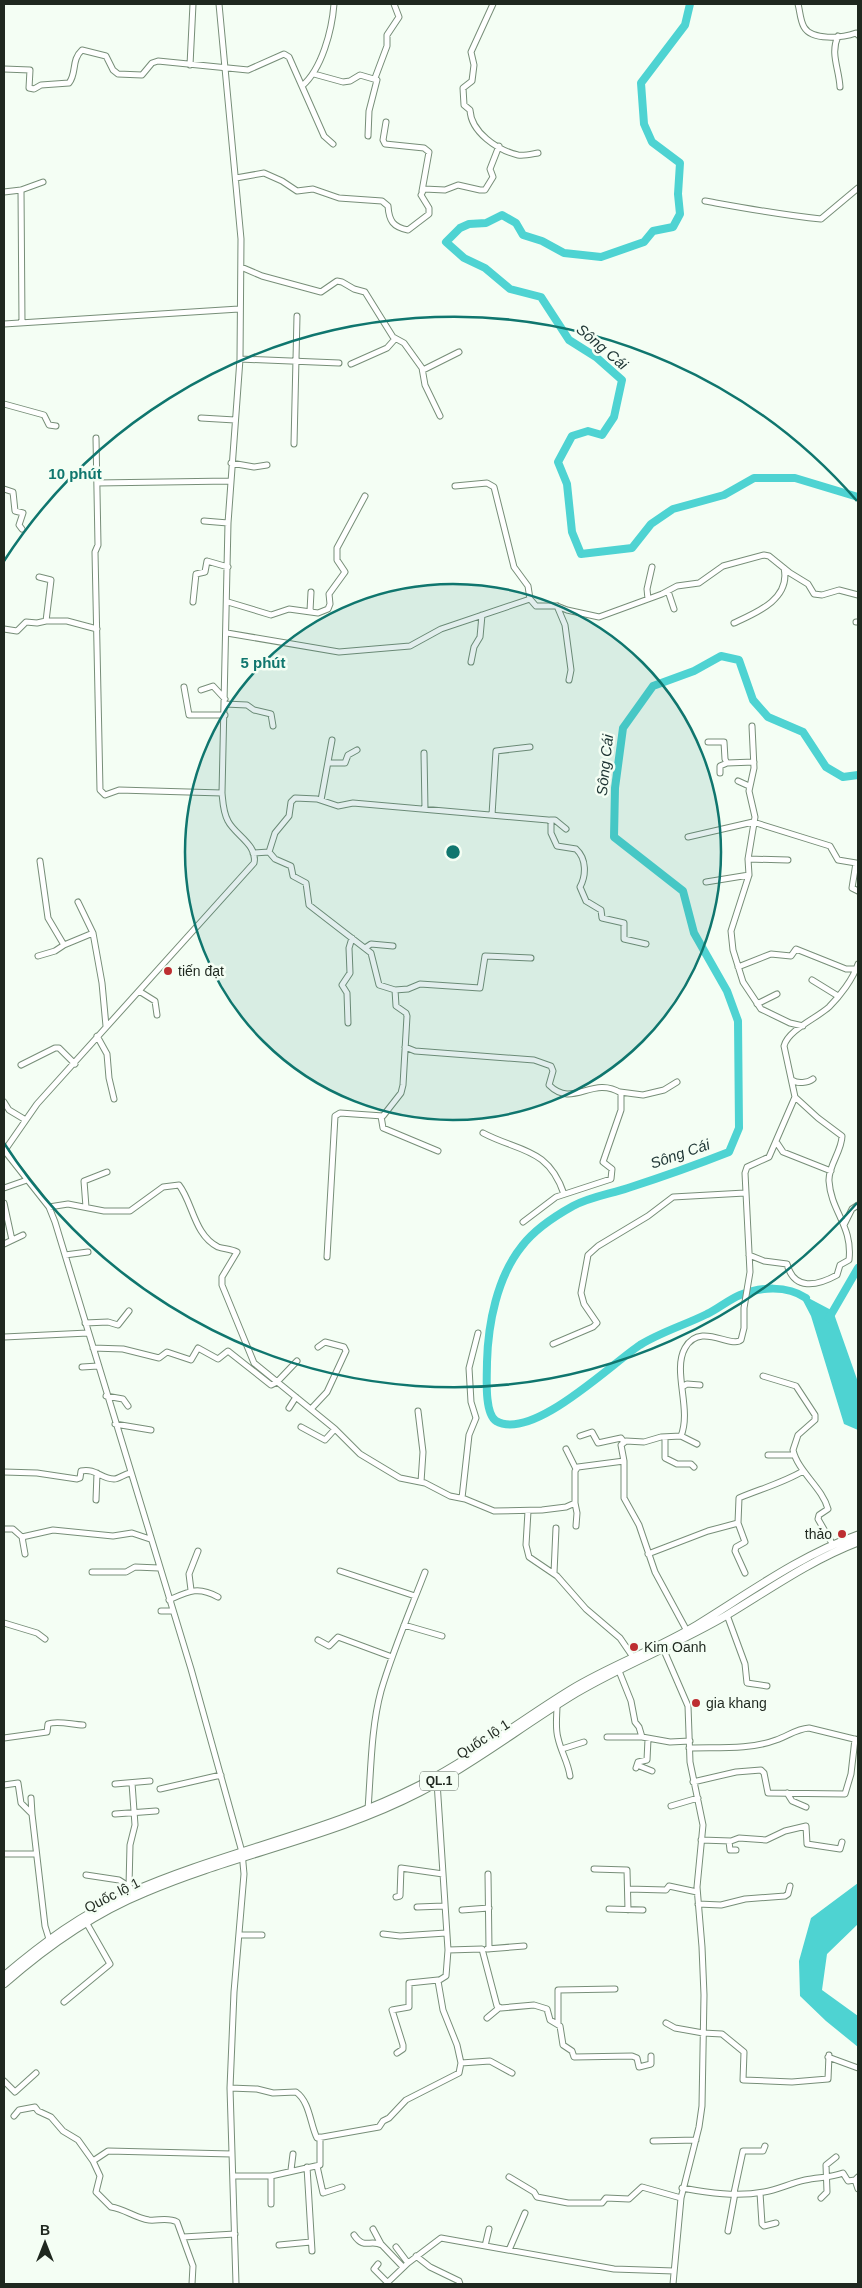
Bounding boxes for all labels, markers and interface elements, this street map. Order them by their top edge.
water label: Sông Cái [573,320,632,373]
text: 10 phút [48,465,102,482]
text: 5 phút [241,654,286,671]
water label: Sông Cái [593,733,616,797]
centre of rings [444,843,462,861]
place label: tiến đạt [178,963,224,979]
marker: tiến đạt [162,965,174,977]
water label: Sông Cái [648,1135,712,1172]
place label: thảo [805,1526,832,1542]
marker: thảo [836,1528,848,1540]
place label: Kim Oanh [644,1639,706,1655]
marker: Kim Oanh [628,1641,640,1653]
place label: gia khang [706,1695,767,1711]
marker: gia khang [690,1697,702,1709]
street label: Quốc lộ 1 [454,1716,513,1762]
road number: QL.1 [420,1772,458,1790]
street label: Quốc lộ 1 [82,1874,143,1916]
north arrow [20,2218,70,2268]
text: B [40,2222,50,2238]

